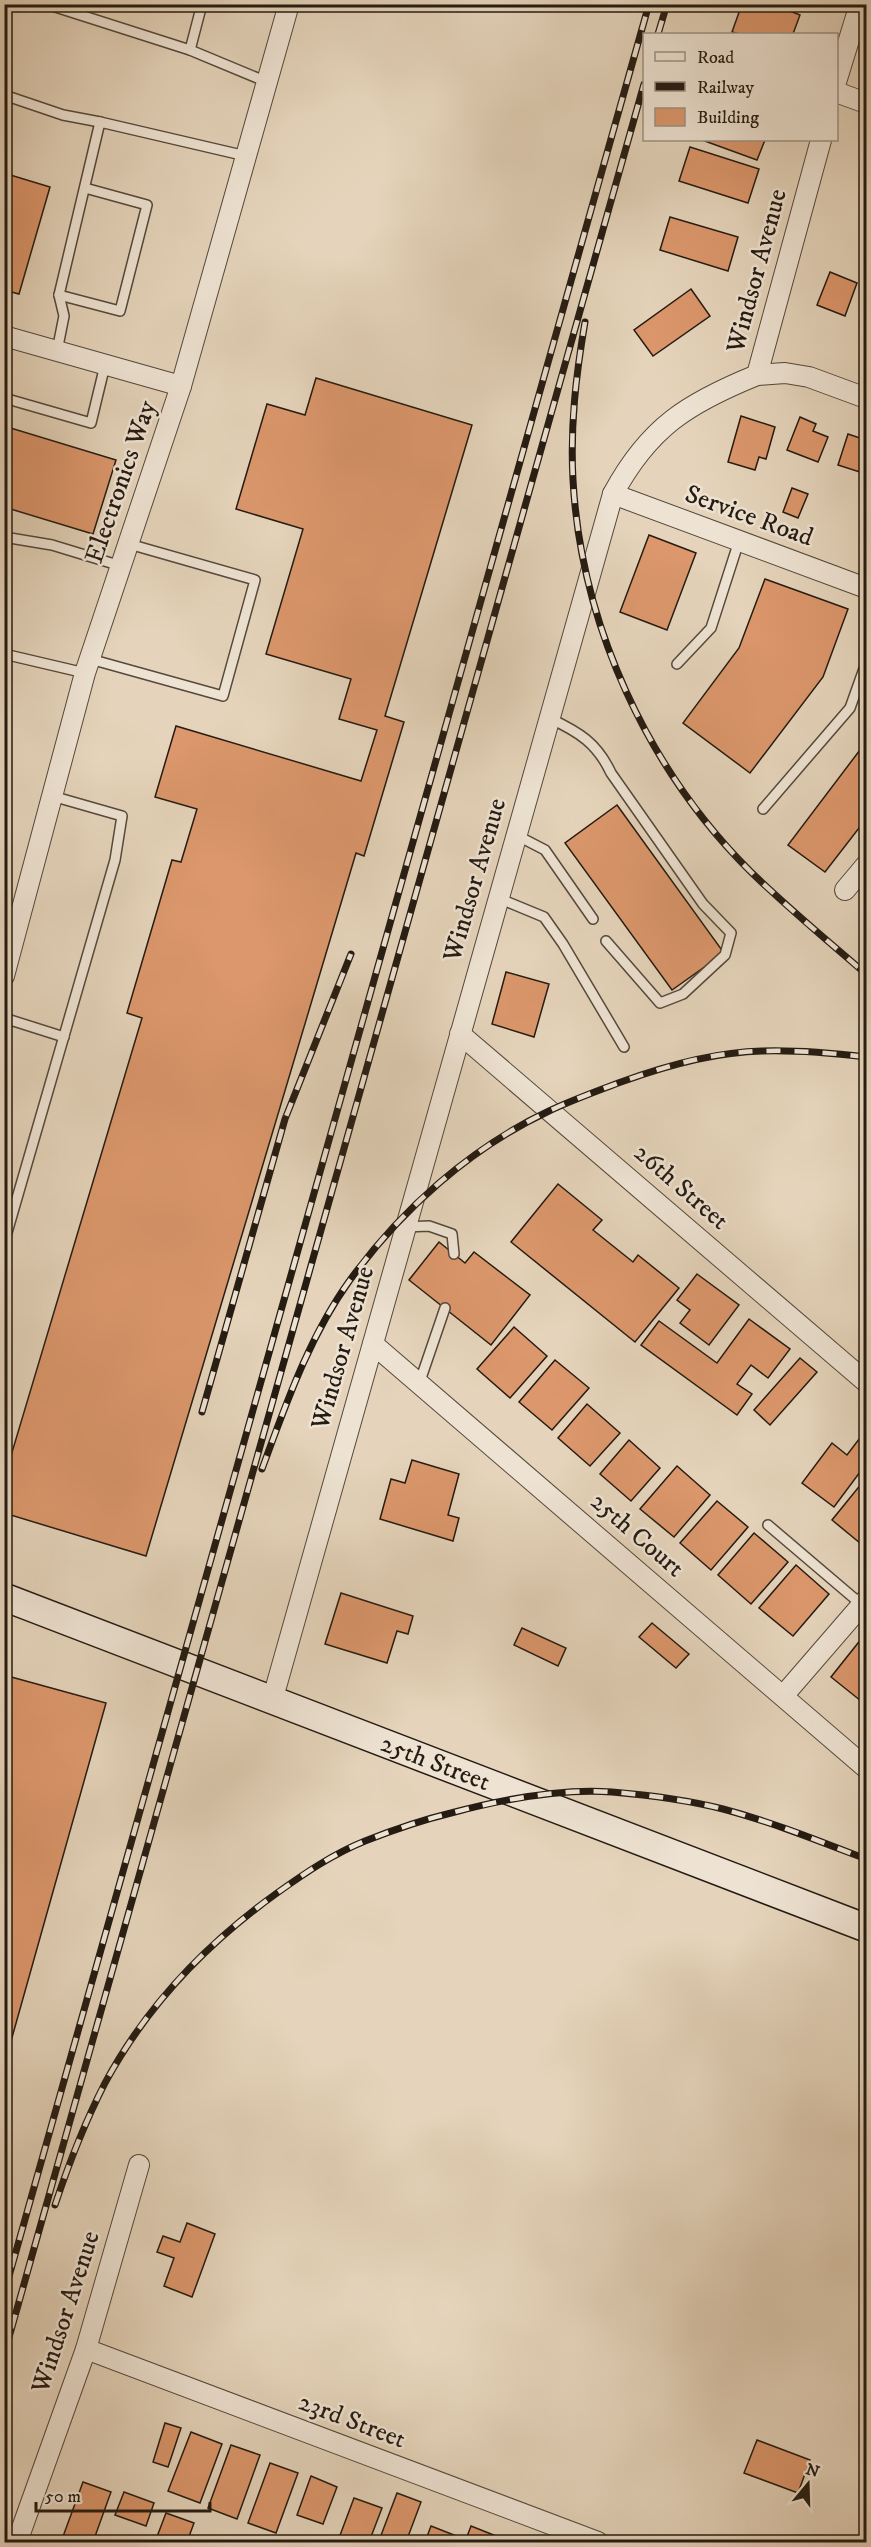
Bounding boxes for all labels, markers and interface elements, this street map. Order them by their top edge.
legend [643,33,838,141]
text: Road [697,47,734,69]
text: Railway [697,77,755,99]
text: Building [697,107,759,129]
street label: Windsor Avenue [719,185,795,358]
street label: Electronics Way [78,396,164,568]
street label: Service Road [680,478,818,554]
street label: Windsor Avenue [436,794,514,966]
street label: 26th Street [627,1137,735,1237]
street label: Windsor Avenue [304,1262,382,1434]
street label: 25th Court [583,1485,691,1585]
street label: 25th Street [376,1727,495,1799]
street label: Windsor Avenue [24,2227,108,2398]
street label: 23rd Street [294,2386,410,2456]
north arrow [778,2454,838,2514]
text: N [803,2459,822,2482]
scale bar [36,2475,210,2513]
text: 50 m [45,2486,81,2508]

